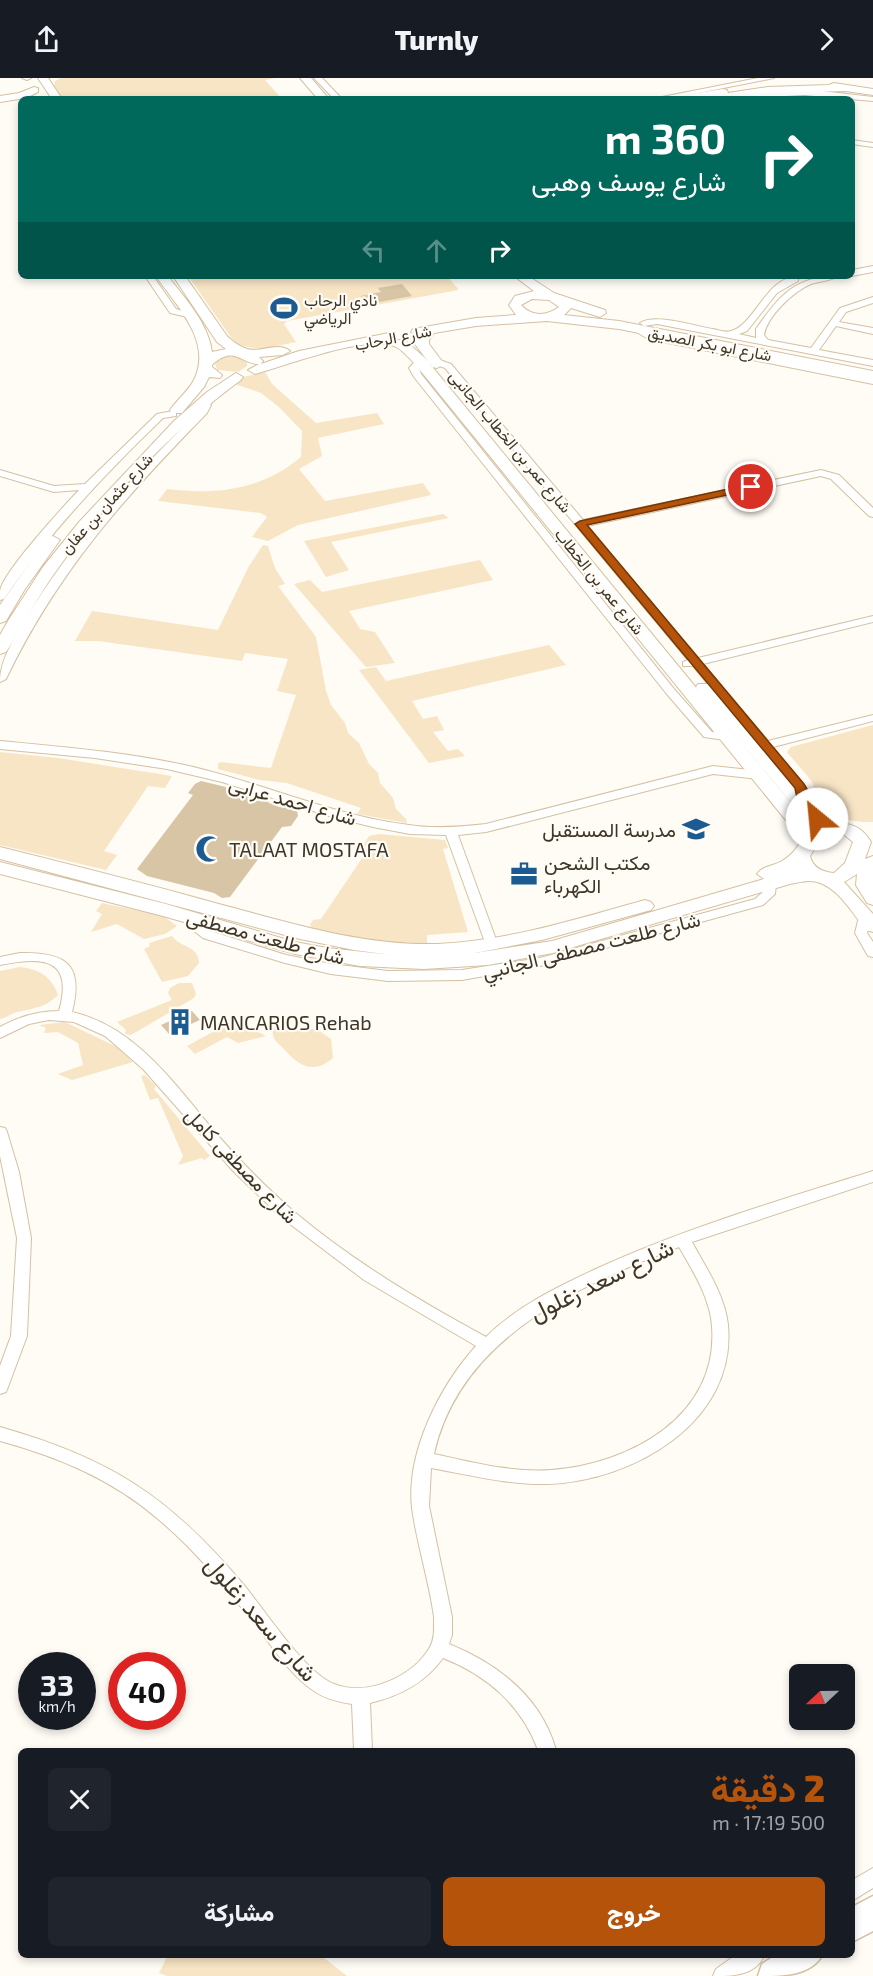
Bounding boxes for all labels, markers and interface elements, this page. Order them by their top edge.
icon: share [30,23,63,56]
text: Turnly [395,23,478,55]
icon: forward [810,23,843,56]
text: 360 m [605,112,726,162]
icon: right [747,120,825,198]
text: شارع يوسف وهبى [531,164,726,196]
icon: left [357,234,390,267]
icon: ahead [420,234,453,267]
icon: right [483,234,516,267]
place label: نادي الرحاب الرياضي [304,290,377,332]
sports icon: نادي الرحاب الرياضي [269,293,299,323]
street label: شارع الرحاب [353,320,434,357]
street label: شارع ابو بكر الصديق [646,322,773,367]
street label: شارع عمر بن الخطاب الجانبى [444,366,576,518]
street label: شارع عثمان بن عفان [56,449,158,559]
pin [725,461,776,512]
icon: arrive [734,470,767,503]
street label: شارع عمر بن الخطاب [549,524,649,640]
street label: شارع احمد عرابى [226,770,359,833]
position arrow [785,787,849,851]
school or university icon: مدرسة المستقبل [681,814,711,844]
place label: مدرسة المستقبل [542,817,676,843]
mosque icon: TALAAT MOSTAFA [194,834,224,864]
place label: TALAAT MOSTAFA [229,837,389,861]
place label: مكتب الشحن الكهرباء [544,850,650,899]
office icon: مكتب الشحن الكهرباء [509,859,539,889]
street label: شارع طلعت مصطفى [183,903,348,972]
street label: شارع طلعت مصطفى الجانبي [479,906,704,990]
building icon: MANCARIOS Rehab [165,1007,195,1037]
place label: MANCARIOS Rehab [200,1010,372,1034]
street label: شارع مصطفى كامل [179,1102,303,1230]
street label: شارع سعد زغلول [524,1232,679,1329]
street label: شارع سعد زغلول [197,1549,324,1689]
speed limit sign: 40 [108,1652,186,1730]
north arrow [789,1664,855,1730]
map controls [789,1664,855,1730]
text: 33 [40,1666,74,1702]
text: km/h [38,1697,76,1715]
text: 2 دقيقة [711,1766,825,1809]
button: close [48,1768,111,1831]
text: 500 m · 17:19 [712,1810,825,1834]
button: مشاركة [48,1877,431,1946]
button: خروج [443,1877,825,1946]

